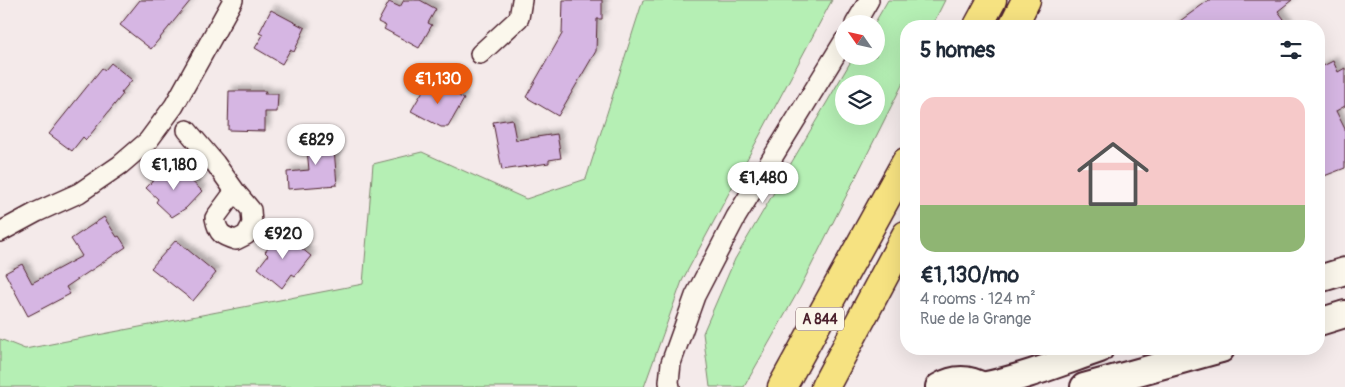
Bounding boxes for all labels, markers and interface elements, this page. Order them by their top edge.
north arrow [835,15,885,65]
map controls [835,15,885,125]
icon: filters [1277,36,1305,64]
text: 5 homes [920,37,995,64]
pin: €1,130 [397,62,479,105]
text: €1,130 [415,69,462,89]
button: layers [835,75,885,125]
pin: €829 [286,124,346,166]
icon: home [1068,129,1158,219]
text: €829 [298,130,334,150]
pin: €1,180 [133,148,215,191]
text: €1,180 [151,155,197,175]
pin: €1,480 [722,162,804,204]
text: €1,480 [738,168,788,188]
pin: €920 [253,218,313,260]
text: €920 [264,224,302,244]
text: €1,130/mo [920,262,1019,289]
text: 4 rooms · 124 m² [920,289,1036,309]
road number: A 844 [796,308,844,330]
text: Rue de la Grange [920,309,1031,329]

